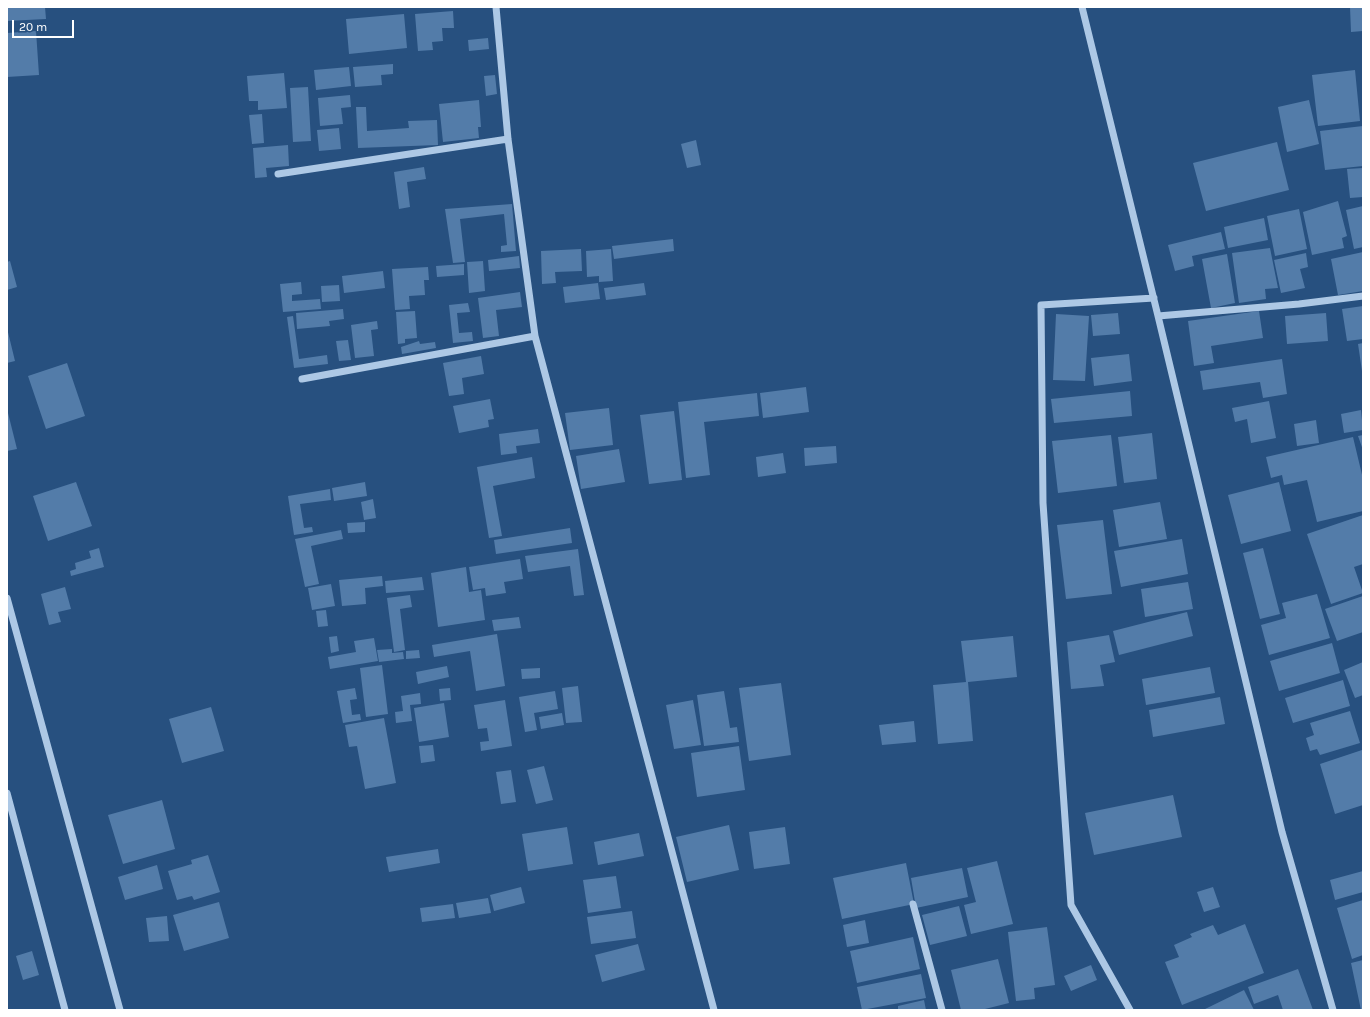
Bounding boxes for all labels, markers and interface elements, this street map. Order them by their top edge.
scale bar [14,12,76,38]
text: 20 m [19,20,47,34]

